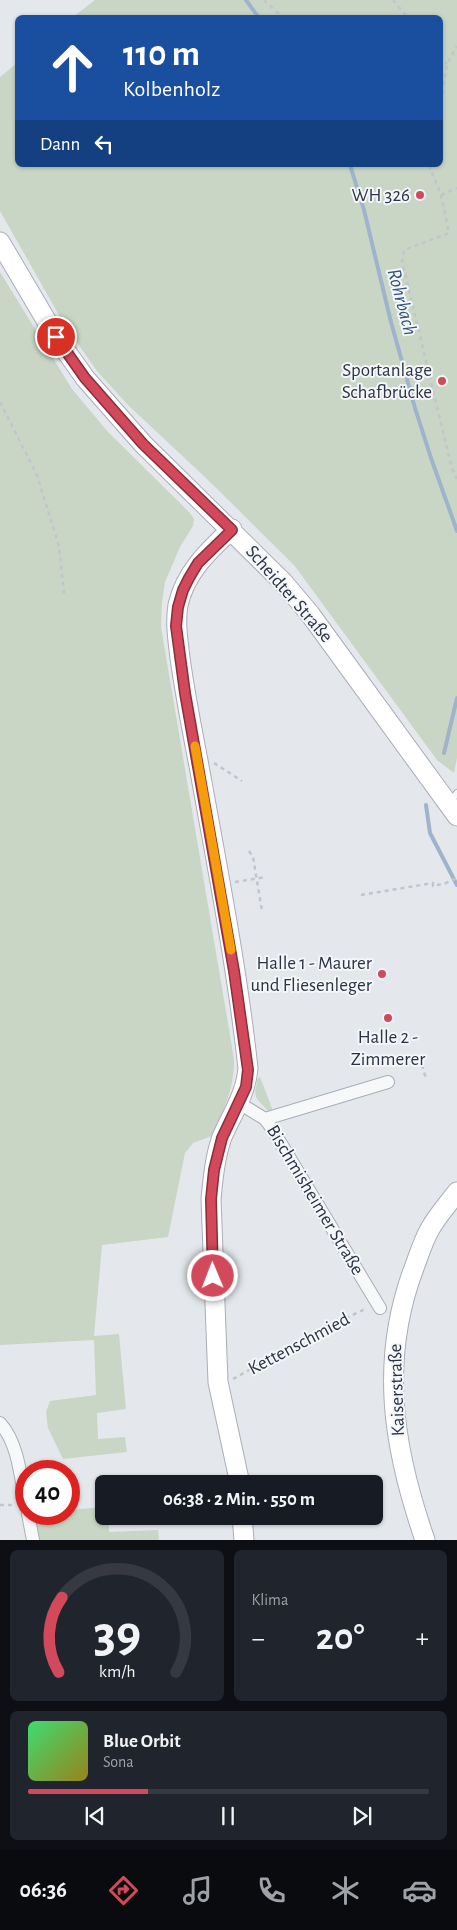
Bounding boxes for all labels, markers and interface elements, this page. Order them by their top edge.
icon: ahead [40,35,105,100]
text: 110 m [123,37,200,72]
text: Kolbenholz [123,78,220,100]
icon: left [90,130,118,158]
text: Dann [40,135,80,154]
place label: WH 326 [351,186,410,205]
marker: WH 326 [414,189,426,201]
water label: Rohrbach [384,267,420,337]
pin [35,316,77,358]
icon: arrive [42,323,70,351]
place label: Sportanlage Schafbrücke [342,361,432,402]
marker: Sportanlage Schafbrücke [436,375,448,387]
street label: Scheidter Straße [242,542,336,646]
place label: Halle 1 - Maurer und Fliesenleger [250,954,372,995]
marker: Halle 1 - Maurer und Fliesenleger [376,968,388,980]
marker: Halle 2 - Zimmerer [382,1012,394,1024]
place label: Halle 2 - Zimmerer [351,1028,425,1069]
street label: Bischmisheimer Straße [263,1122,367,1278]
position arrow [186,1249,238,1301]
street label: Kettenschmied [245,1309,353,1379]
street label: Kaiserstraße [386,1343,408,1437]
speed limit sign: 40 [15,1460,80,1525]
text: 06:38 · 2 Min. · 550 m [163,1490,315,1509]
text: Klima [252,1592,288,1608]
text: 39 [93,1609,141,1661]
text: 20° [316,1619,365,1657]
text: − [252,1625,265,1653]
text: + [416,1625,429,1653]
text: km/h [98,1663,135,1681]
text: Blue Orbit [103,1732,181,1751]
text: Sona [103,1754,134,1770]
icon: previous [81,1802,109,1830]
icon: pause [214,1802,242,1830]
icon: next [348,1802,376,1830]
icon: directions [106,1873,141,1908]
icon: music [180,1873,215,1908]
icon: phone [254,1873,289,1908]
icon: climate [328,1873,363,1908]
icon: car [402,1873,437,1908]
text: 06:36 [20,1879,67,1901]

